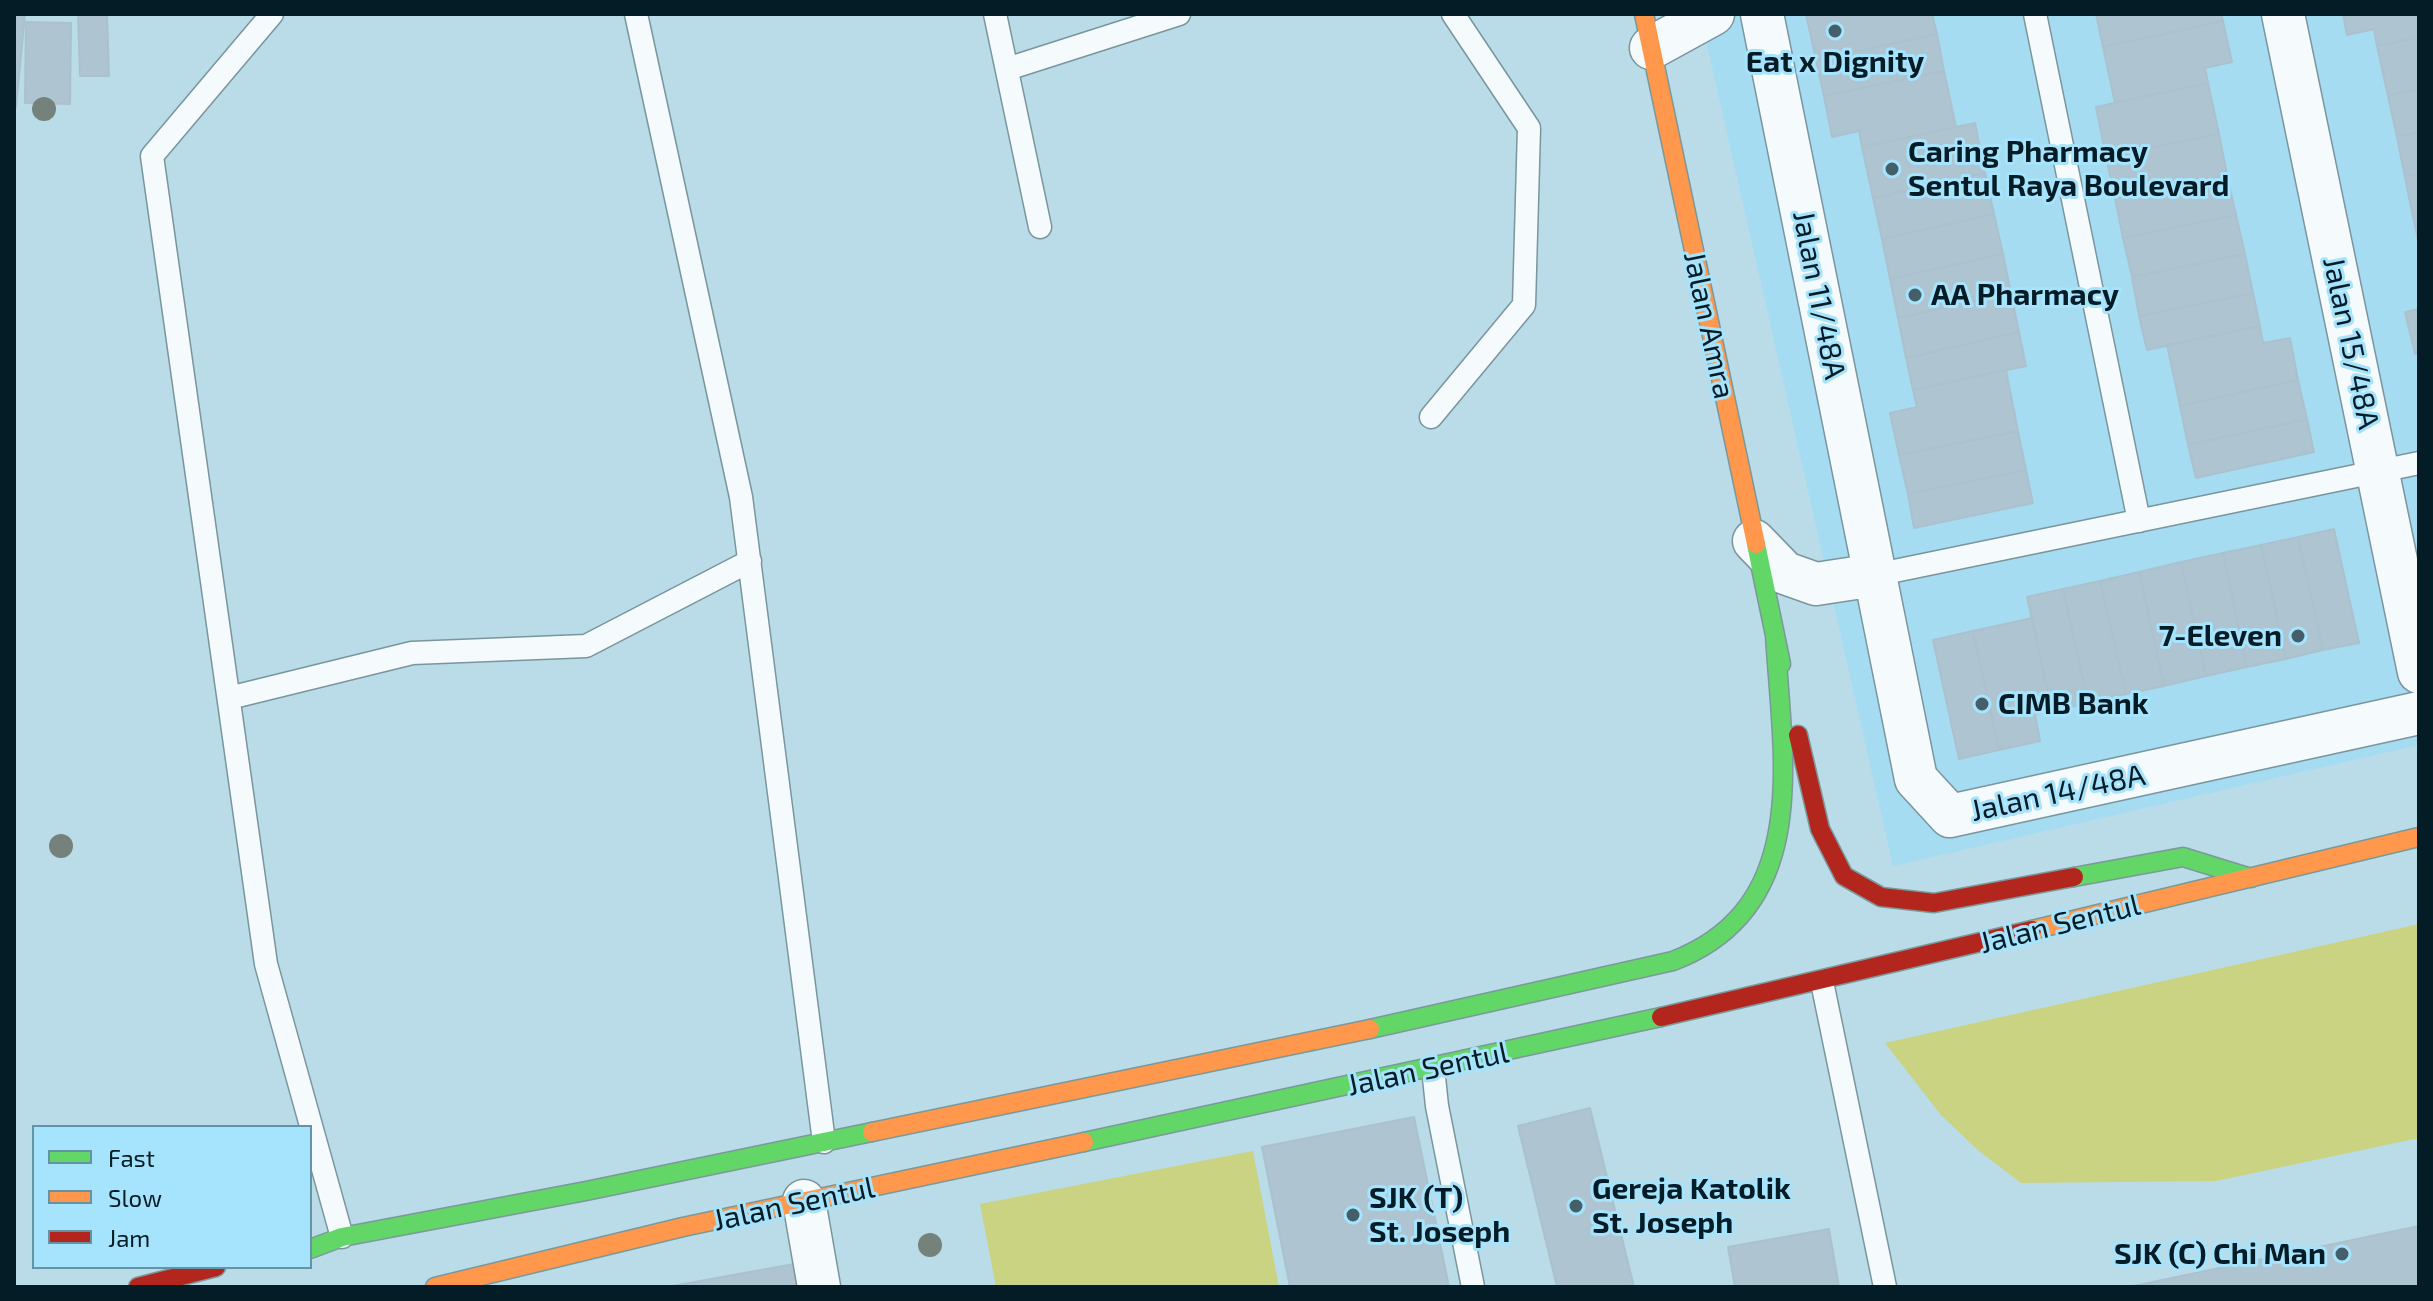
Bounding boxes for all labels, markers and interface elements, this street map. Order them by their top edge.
marker: Eat x Dignity [1826,22,1844,40]
place label: Eat x Dignity [1746,44,1924,80]
place label: Caring Pharmacy Sentul Raya Boulevard [1908,134,2229,204]
marker: Caring Pharmacy Sentul Raya Boulevard [1883,160,1901,178]
street label: Jalan 11/48A [1785,208,1853,382]
street label: Jalan Amra [1676,248,1742,402]
street label: Jalan 15/48A [2315,254,2387,432]
place label: AA Pharmacy [1931,277,2119,313]
marker: AA Pharmacy [1906,286,1924,304]
place label: 7-Eleven [2159,618,2282,654]
marker: 7-Eleven [2289,627,2307,645]
place label: CIMB Bank [1998,686,2149,722]
marker: CIMB Bank [1973,695,1991,713]
street label: Jalan 14/48A [1968,757,2148,829]
street label: Jalan Sentul [1976,887,2144,961]
street label: Jalan Sentul [1344,1034,1512,1104]
legend [32,1125,312,1269]
text: Fast [108,1143,155,1172]
street label: Jalan Sentul [710,1169,878,1239]
place label: Gereja Katolik St. Joseph [1592,1171,1791,1242]
place label: SJK (T) St. Joseph [1369,1180,1510,1250]
text: Slow [108,1183,162,1212]
marker: Gereja Katolik St. Joseph [1567,1197,1585,1215]
marker: SJK (T) St. Joseph [1344,1206,1362,1224]
text: Jam [108,1223,150,1252]
place label: SJK (C) Chi Man [2114,1236,2326,1272]
marker: SJK (C) Chi Man [2333,1245,2351,1263]

